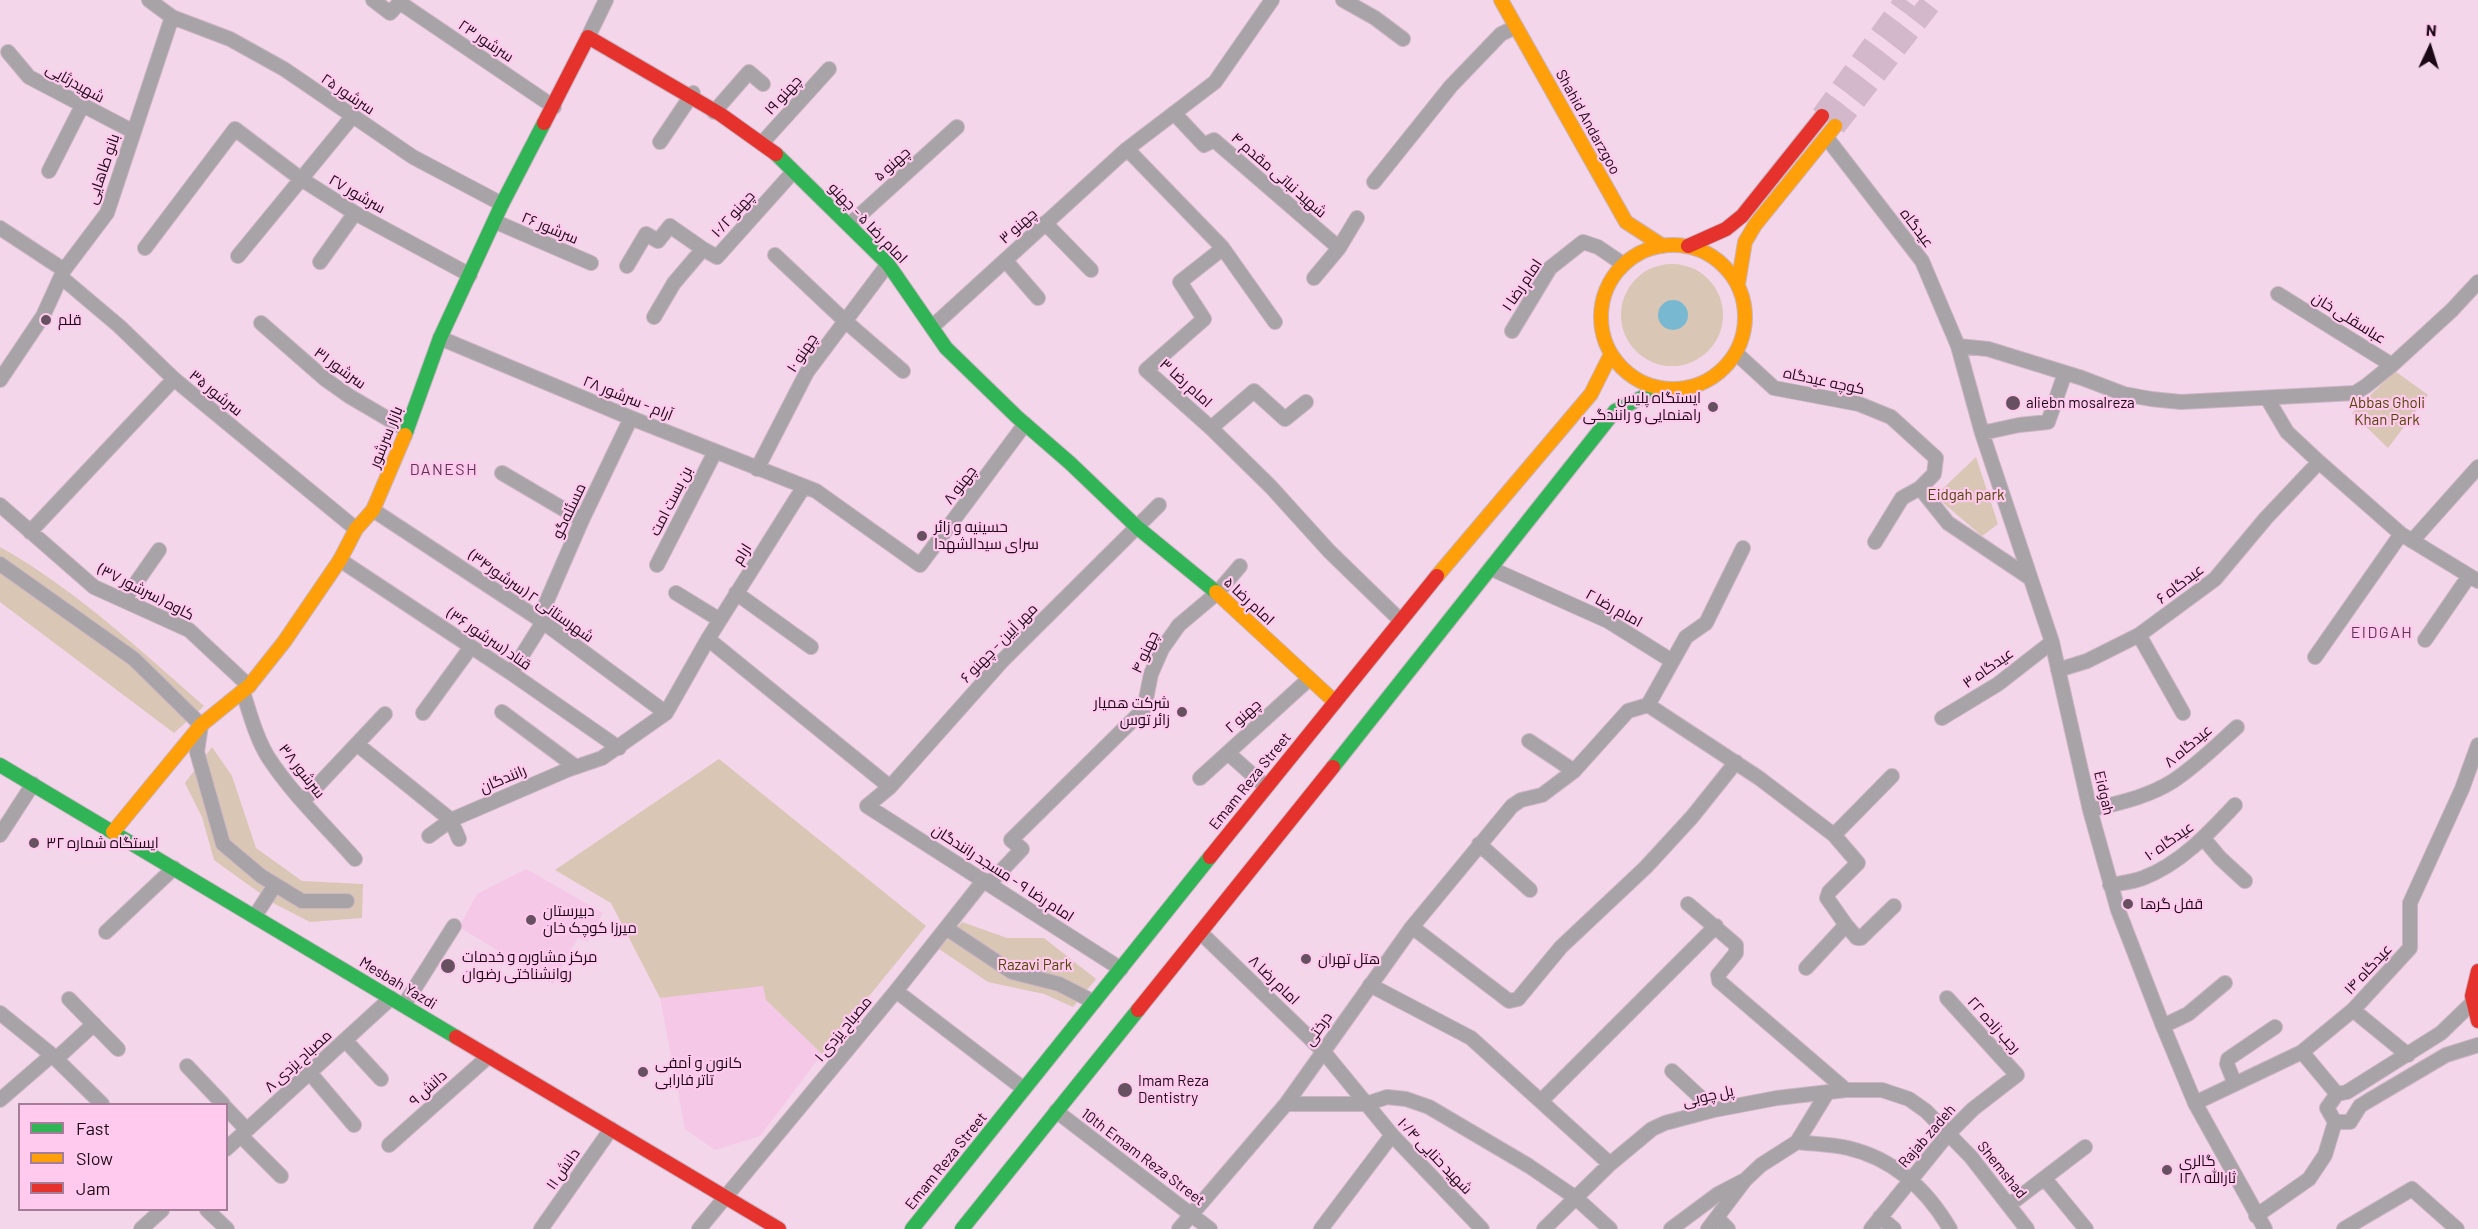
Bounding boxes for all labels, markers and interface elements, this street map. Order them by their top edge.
street label: سرشور ۲۳ [455,16,517,66]
north arrow [2400,18,2460,78]
text: N [2425,20,2437,39]
street label: شهیدرثایی [42,60,108,106]
street label: Shahid Andarzgoo [1552,66,1624,178]
street label: سرشور ۲۵ [318,70,378,118]
street label: چهنو ۱۹ [761,72,805,118]
street label: شهید نباتی مقدم ۴ [1228,129,1330,221]
street label: بانو طاهایی [83,131,123,207]
street label: چهنو ۵ [870,143,914,185]
street label: سرشور ۲۷ [326,171,388,217]
street label: امام رضا ۵ - چهنو [825,179,911,267]
street label: چهنو ۱۰/۲ [707,187,759,241]
street label: چهنو ۳ [995,204,1041,248]
street label: عیدگاه [1896,205,1938,251]
street label: سرشور ۲۶ [519,208,581,248]
street label: امام رضا ۱ [1498,256,1546,314]
street label: عباسقلی خان [2309,288,2389,348]
place label: قلم [58,311,82,329]
marker: قلم [39,313,53,327]
street label: چهنو ۱۰ [783,330,821,376]
street label: سرشور ۳۱ [311,343,369,393]
street label: امام رضا ۳ [1156,355,1216,411]
street label: کوچه عیدگاه [1782,364,1866,398]
street label: سرشور ۳۵ [186,366,246,420]
street label: آرام - سرشور ۲۸ [580,372,676,424]
place label: ایستگاه پلیس راهنمایی و رانندگی [1583,389,1701,424]
marker: aliebn mosalreza [2004,394,2022,412]
place label: aliebn mosalreza [2026,394,2135,412]
park label: Abbas Gholi Khan Park [2349,394,2425,429]
marker: ایستگاه پلیس راهنمایی و رانندگی [1706,400,1720,414]
street label: بازار سرشور [365,403,407,471]
district label: DANESH [410,460,478,480]
street label: چهنو ۸ [940,462,980,508]
street label: بن بست امت [646,463,696,539]
street label: مسئله‌گو [548,480,590,542]
park label: Eidgah park [1928,486,2004,504]
place label: حسینیه و زائر سرای سیدالشهدا [934,518,1039,553]
marker: حسینیه و زائر سرای سیدالشهدا [915,529,929,543]
street label: ارام [729,540,755,568]
street label: شهرستانی ۲ (سرشور۳۴) [465,546,597,646]
street label: کاوه (سرشور ۳۷) [95,560,197,624]
street label: عیدگاه ۶ [2153,560,2207,608]
street label: امام رضا ۵ [1220,573,1278,629]
street label: امام رضا ۲ [1582,585,1646,631]
street label: مهر آیین - چهنو ۶ [957,600,1041,686]
street label: قناد (سرشور ۳۶) [443,604,535,674]
district label: EIDGAH [2351,623,2413,643]
street label: چهنو ۴ [1127,628,1163,676]
street label: عیدگاه ۳ [1959,644,2017,692]
place label: شرکت همیار زائر توس [1094,694,1170,729]
street label: چهنو ۲ [1221,695,1265,737]
marker: شرکت همیار زائر توس [1175,705,1189,719]
street label: عیدگاه ۸ [2160,721,2216,771]
street label: Emam Reza Street [1205,729,1295,833]
street label: سرشور ۳۸ [275,740,329,802]
street label: رانندگان [477,761,529,797]
street label: Eidgah [2090,769,2118,817]
street label: عیدگاه ۱۰ [2141,818,2197,864]
street label: امام رضا ۹ - مسجد رانندگان [929,820,1077,926]
place label: ایستگاه شماره ۳۲ [46,834,159,852]
marker: ایستگاه شماره ۳۲ [27,836,41,850]
place label: قفل گرها [2140,895,2203,913]
marker: قفل گرها [2121,897,2135,911]
place label: دبیرستان میرزا کوچک خان [543,902,637,937]
marker: دبیرستان میرزا کوچک خان [524,913,538,927]
street label: عیدگاه ۱۴ [2340,940,2396,998]
place label: مرکز مشاوره و خدمات روانشناختی رضوان [462,948,597,983]
place label: هتل تهران [1318,950,1380,968]
street label: امام رضا ۸ [1245,951,1303,1009]
marker: هتل تهران [1299,952,1313,966]
street label: Mesbah Yazdi [356,953,440,1013]
park label: Razavi Park [998,956,1072,974]
marker: مرکز مشاوره و خدمات روانشناختی رضوان [439,957,457,975]
street label: مصباح یزدی ۱ [810,993,876,1065]
street label: رجب زاده ۲۲ [1964,993,2024,1057]
street label: درختی [1300,1009,1336,1049]
street label: مصباح یزدی ۸ [261,1026,335,1096]
place label: کانون و آمفی تاتر فارابی [655,1054,742,1089]
marker: کانون و آمفی تاتر فارابی [636,1065,650,1079]
street label: دانش ۹ [405,1066,451,1110]
place label: Imam Reza Dentistry [1138,1072,1209,1107]
marker: Imam Reza Dentistry [1116,1081,1134,1099]
street label: پل چوبی [1681,1081,1735,1111]
street label: Rajab zadeh [1895,1101,1959,1171]
legend [18,1103,228,1211]
street label: 10th Emam Reza Street [1078,1105,1208,1209]
street label: Emam Reza Street [901,1109,991,1213]
street label: شهید حنایی ۱۰/۴ [1394,1114,1476,1198]
text: Fast [76,1117,110,1139]
street label: Shemshad [1974,1138,2030,1202]
street label: دانش ۱۱ [542,1145,584,1193]
text: Slow [76,1147,113,1169]
place label: گالری ثارالله ۱۲۸ [2179,1152,2236,1187]
marker: گالری ثارالله ۱۲۸ [2160,1163,2174,1177]
text: Jam [76,1177,110,1199]

